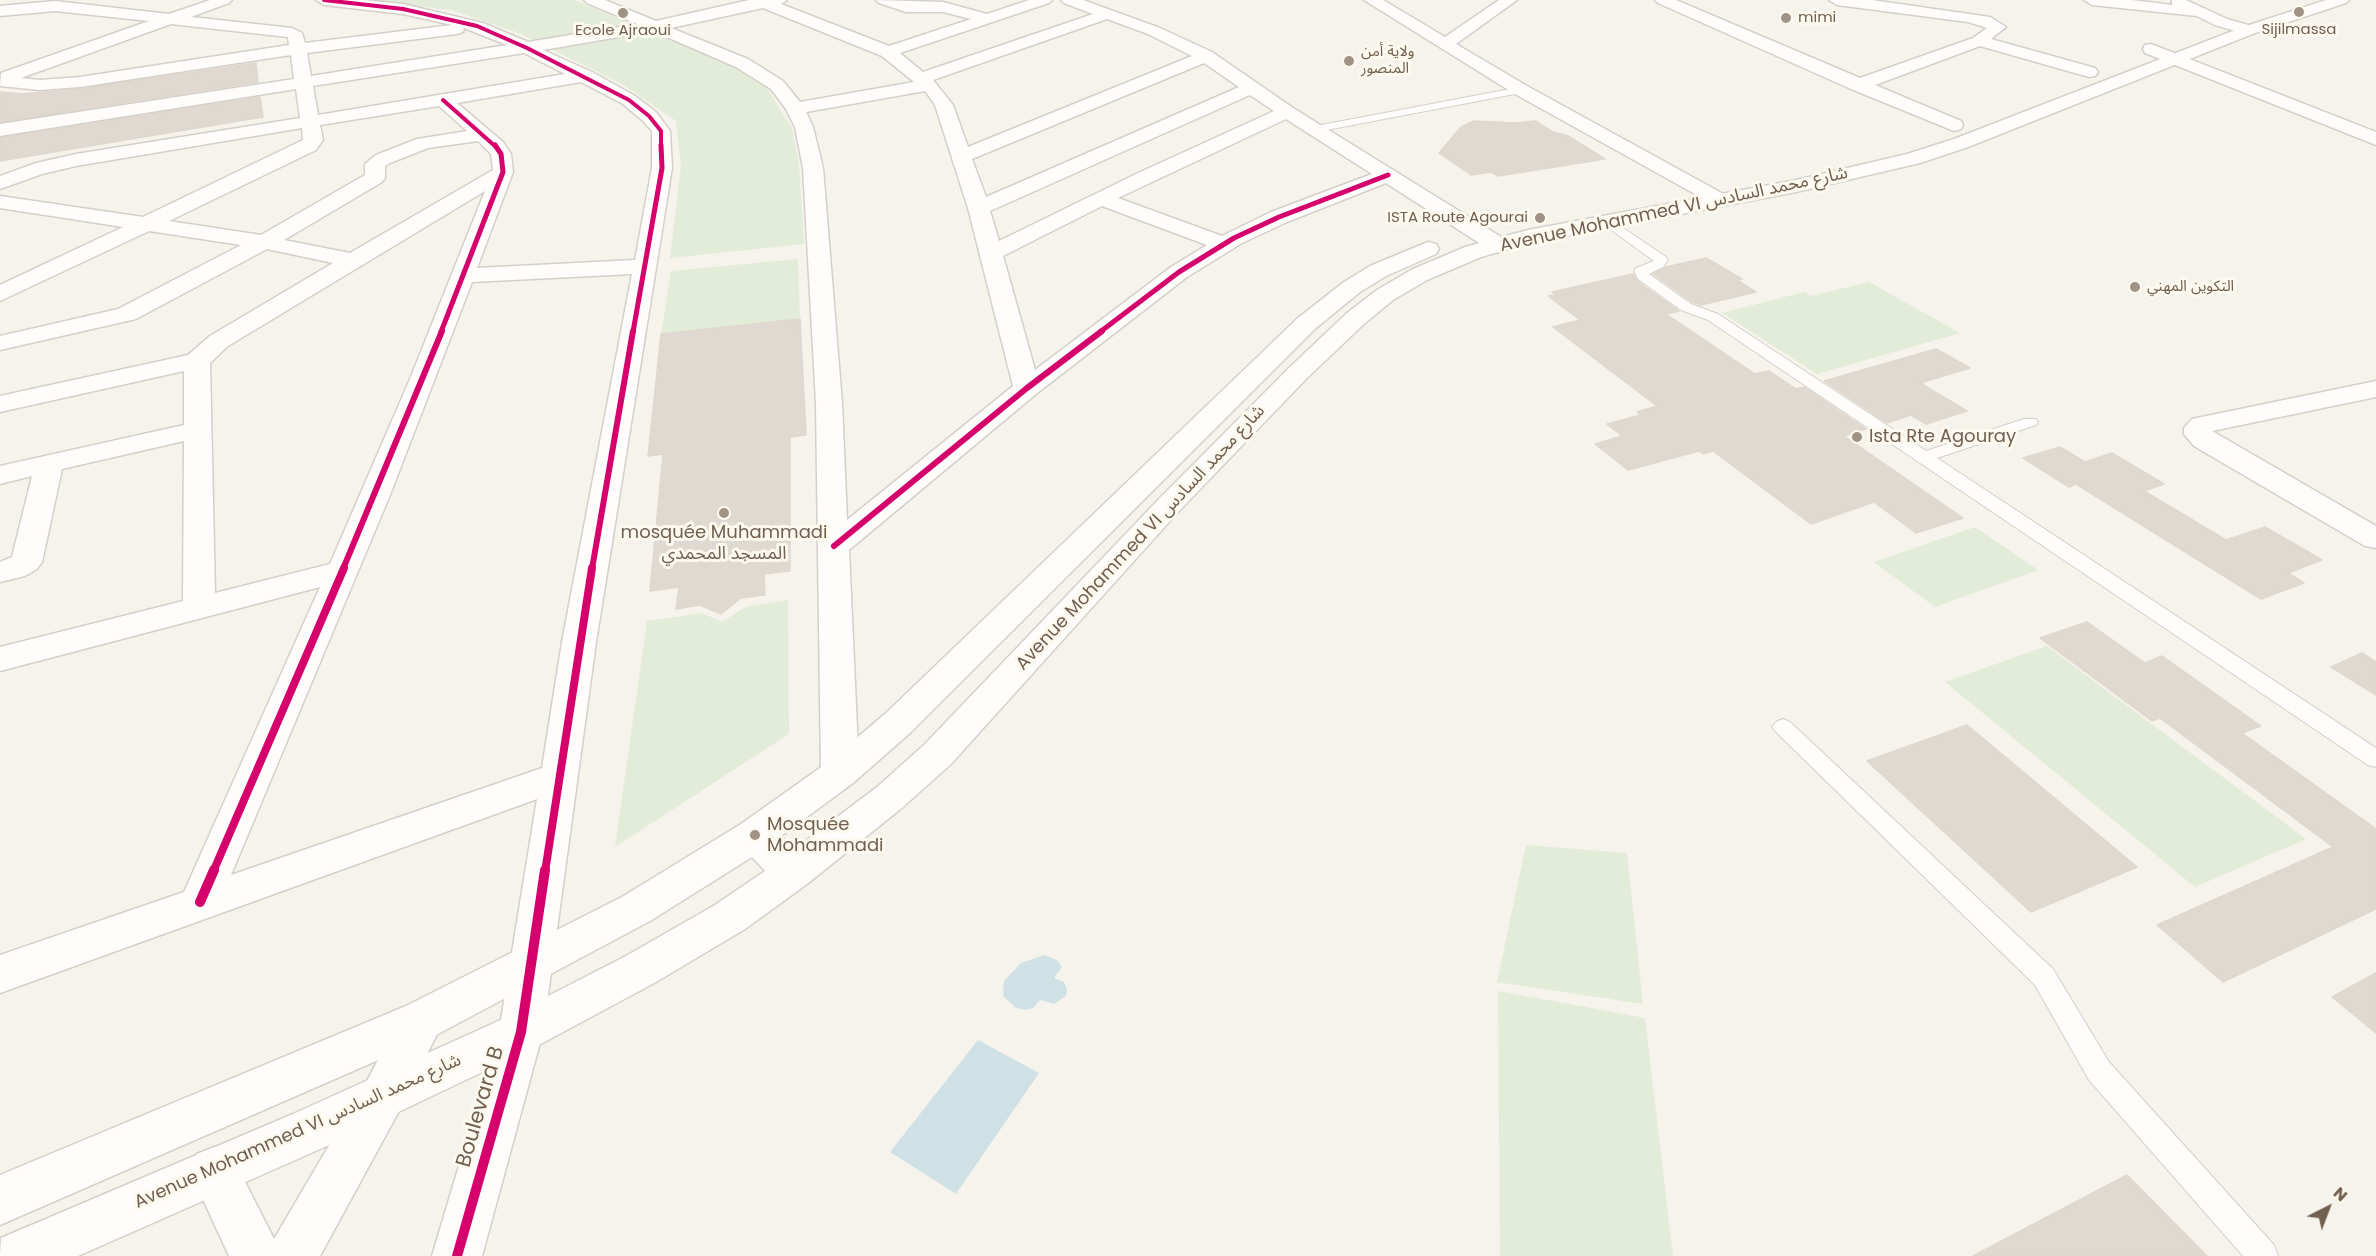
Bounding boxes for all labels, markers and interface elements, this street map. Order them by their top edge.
marker: Sijilmassa [2292,5,2306,19]
marker: Ecole Ajraoui [616,6,630,20]
place label: mimi [1798,9,1836,27]
marker: mimi [1779,11,1793,25]
place label: Sijilmassa [2262,21,2336,39]
place label: Ecole Ajraoui [575,22,671,40]
place label: ولاية أمن المنصور [1361,43,1415,78]
marker: ولاية أمن المنصور [1342,54,1356,68]
street label: Avenue Mohammed VI شارع محمد السادس [1498,163,1850,257]
place label: ISTA Route Agourai [1387,209,1528,227]
marker: ISTA Route Agourai [1533,211,1547,225]
place label: التكوين المهني [2147,278,2234,296]
marker: التكوين المهني [2128,280,2142,294]
street label: Avenue Mohammed VI شارع محمد السادس [1012,401,1270,675]
place label: Ista Rte Agouray [1869,426,2016,448]
marker: Ista Rte Agouray [1850,430,1864,444]
marker: mosquée Muhammadi المسجد المحمدي [717,506,731,520]
place label: mosquée Muhammadi المسجد المحمدي [621,522,827,564]
place label: Mosquée Mohammadi [767,814,884,856]
marker: Mosquée Mohammadi [748,828,762,842]
street label: Boulevard B [452,1044,510,1170]
street label: Avenue Mohammed VI شارع محمد السادس [131,1050,465,1214]
north arrow [2298,1178,2358,1238]
text: N [2328,1182,2353,1207]

